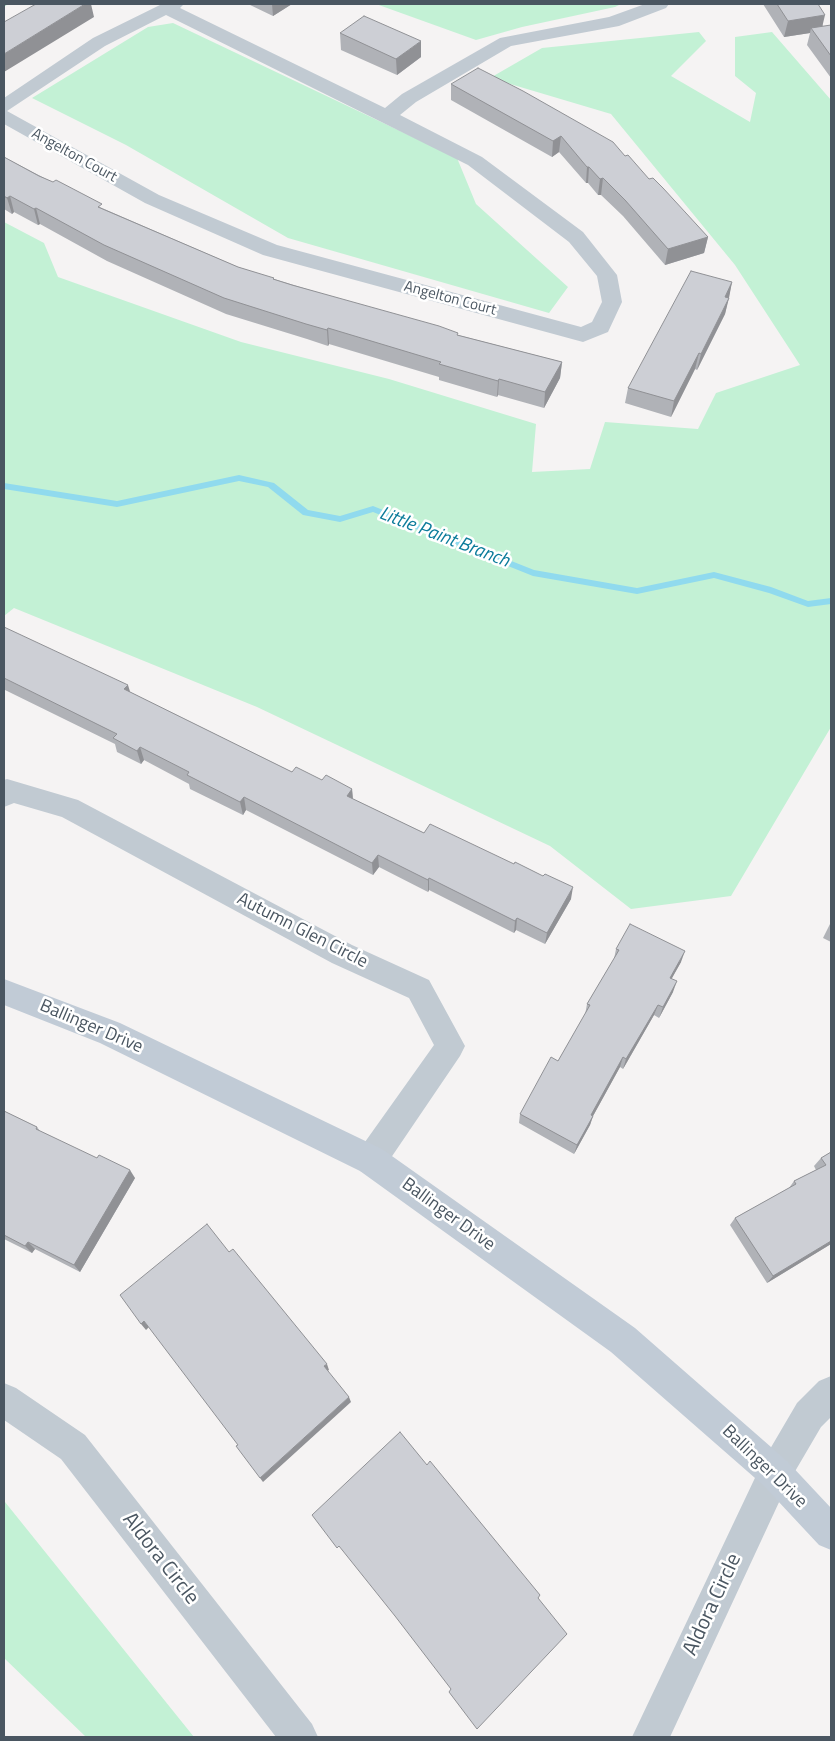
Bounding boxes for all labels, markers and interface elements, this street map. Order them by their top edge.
street label: Angelton Court [28,125,120,187]
street label: Angelton Court [402,278,498,320]
water label: Little Paint Branch [376,503,512,573]
street label: Autumn Glen Circle [233,889,371,973]
street label: Ballinger Drive [36,996,146,1058]
street label: Ballinger Drive [397,1174,499,1256]
street label: Ballinger Drive [717,1421,811,1513]
street label: Aldora Circle [116,1508,204,1610]
street label: Aldora Circle [678,1550,748,1660]

